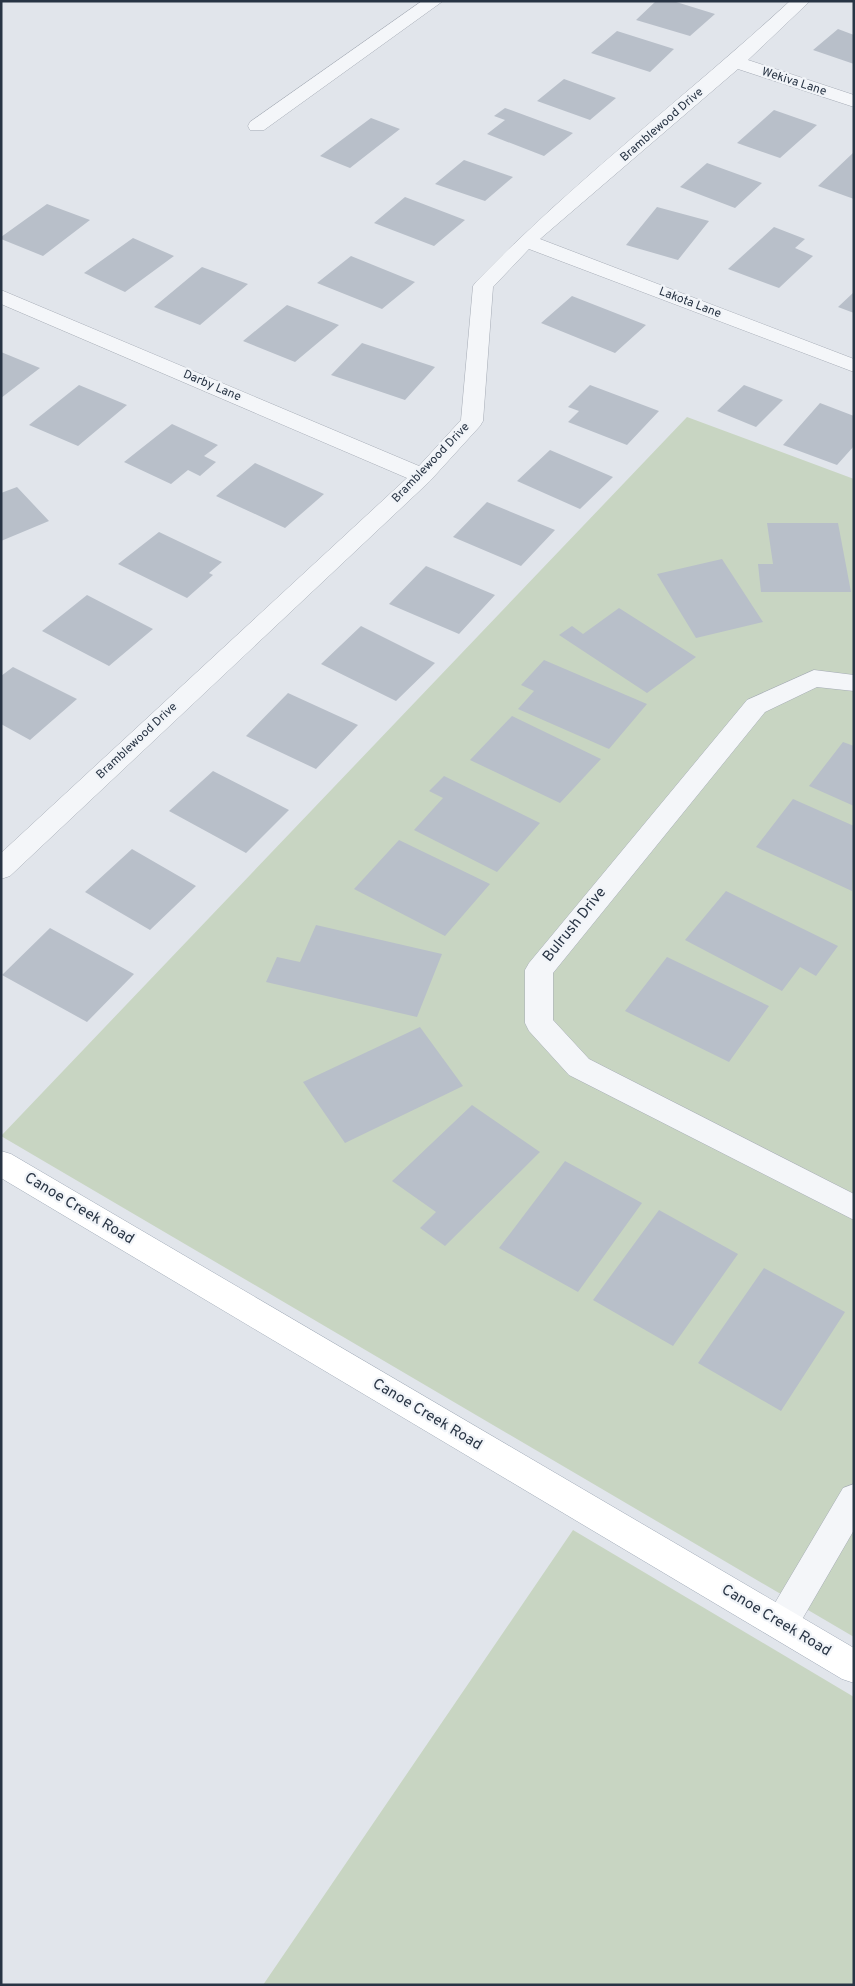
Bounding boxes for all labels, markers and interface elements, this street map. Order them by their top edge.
street label: Wekiva Lane [760,64,828,100]
street label: Bramblewood Drive [617,84,707,166]
street label: Lakota Lane [656,284,724,322]
street label: Darby Lane [181,367,243,405]
street label: Bramblewood Drive [389,420,473,506]
street label: Bramblewood Drive [93,699,181,783]
street label: Bulrush Drive [539,884,611,966]
street label: Canoe Creek Road [21,1169,137,1249]
street label: Canoe Creek Road [369,1375,485,1455]
street label: Canoe Creek Road [718,1581,834,1661]

